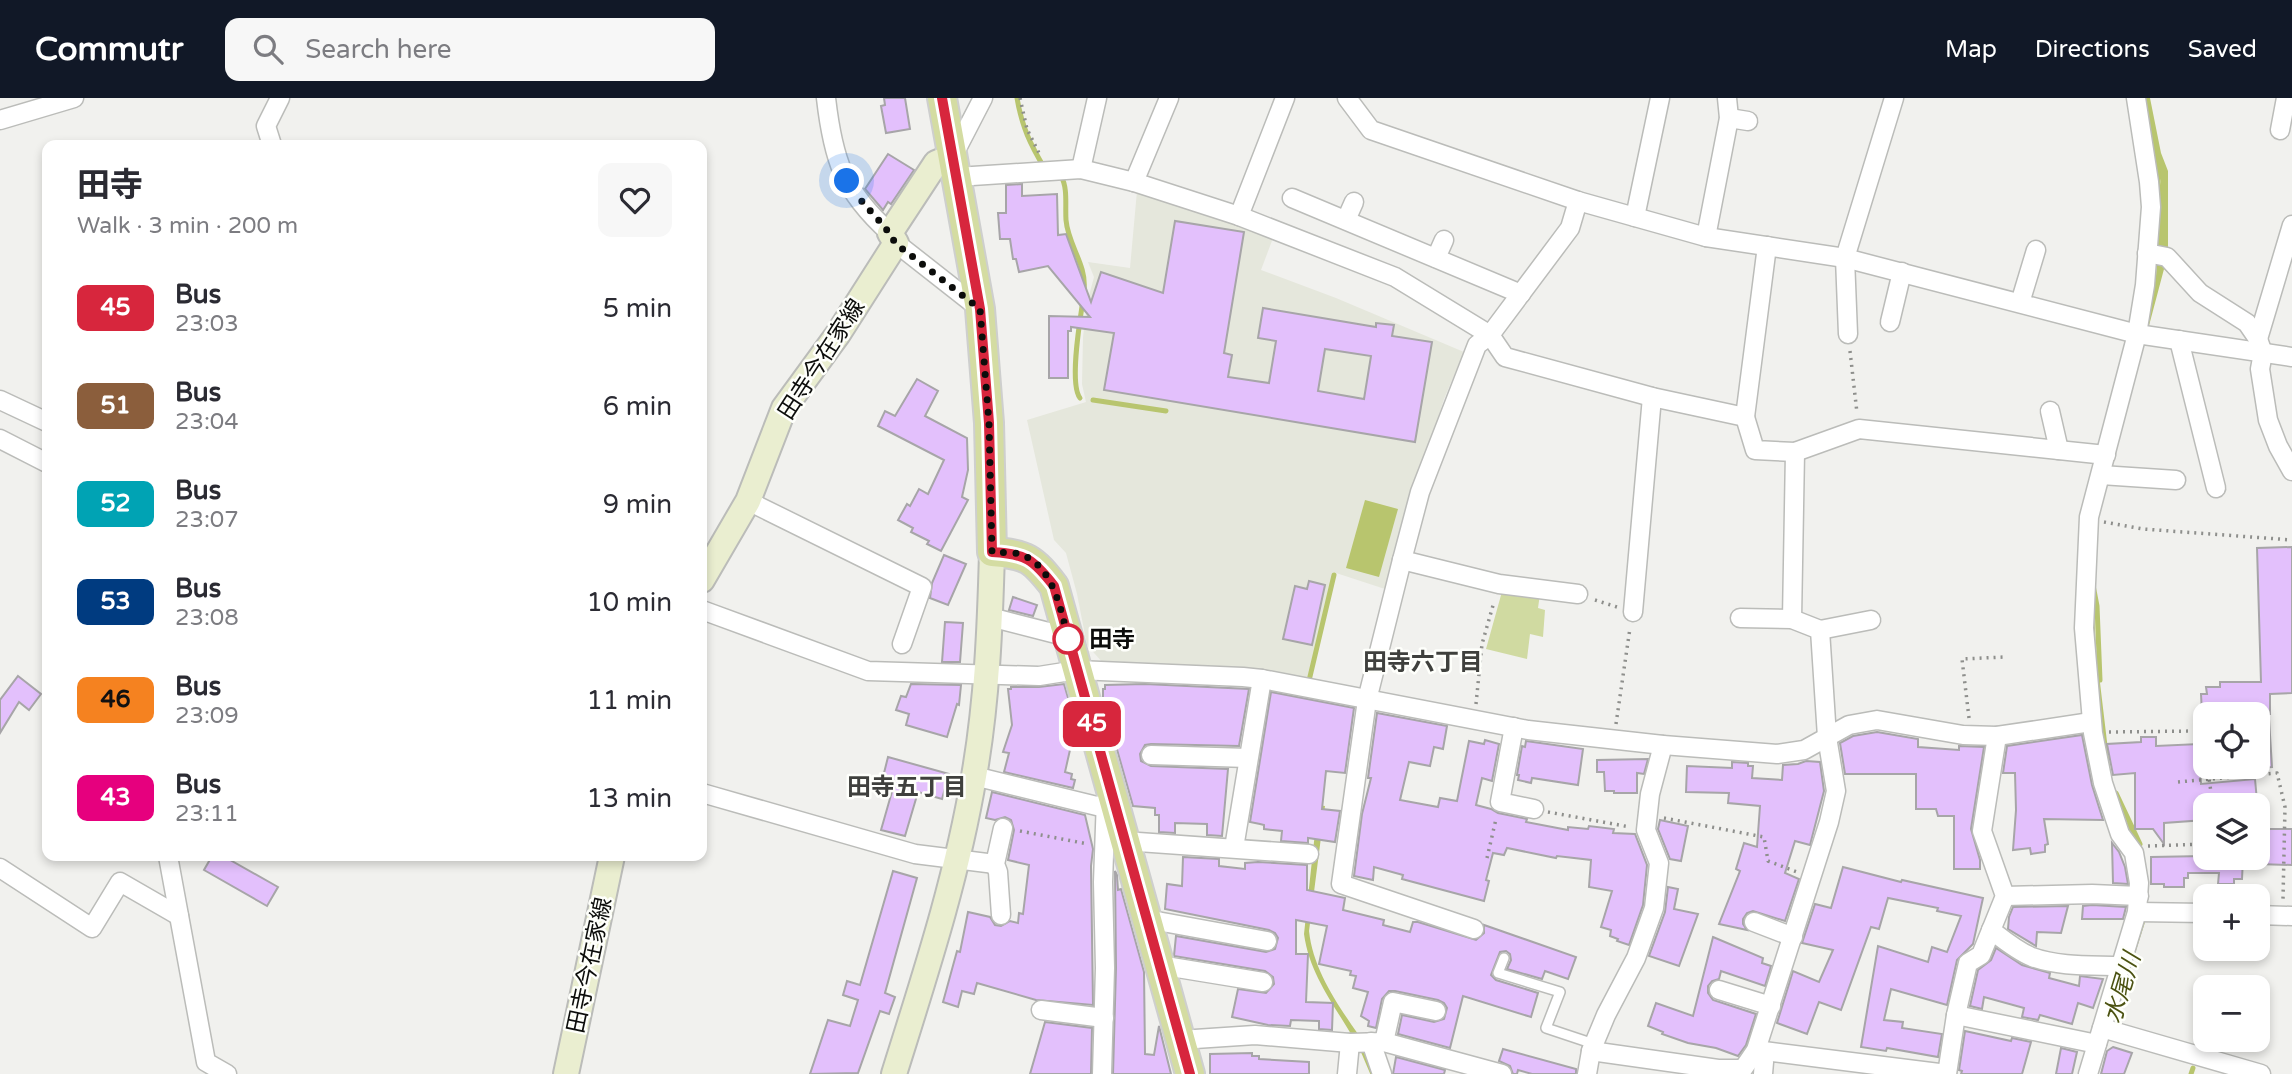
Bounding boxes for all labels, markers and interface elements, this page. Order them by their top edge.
search box [225,18,715,81]
text: Commutr [35,30,183,69]
icon: search [249,30,287,68]
text: Search here [305,34,451,65]
text: Map [1945,35,1997,64]
text: Directions [2035,35,2150,64]
text: Saved [2188,35,2257,64]
button: heart [598,163,672,237]
your location [829,163,864,198]
text: 田寺 [77,166,143,205]
text: Walk · 3 min · 200 m [77,212,298,240]
text: Bus [175,279,221,310]
text: 45 [100,293,131,322]
text: 5 min [603,293,672,324]
street label: 田寺今在家線 [773,294,871,425]
text: 23:03 [175,310,239,338]
text: Bus [175,377,221,408]
text: 51 [100,391,131,420]
text: 6 min [603,391,672,422]
text: 23:04 [175,408,239,436]
text: Bus [175,475,221,506]
text: 52 [100,489,131,518]
text: 9 min [603,489,672,520]
text: 23:07 [175,506,239,534]
text: Bus [175,573,221,604]
text: 53 [100,587,131,616]
text: 10 min [586,587,672,618]
text: 23:08 [175,604,239,632]
marker: 田寺 [1053,624,1083,654]
place label: 田寺 [1089,626,1135,654]
district label: 田寺六丁目 [1363,648,1483,677]
text: Bus [175,671,221,702]
text: 46 [100,685,131,714]
text: 11 min [586,685,672,716]
line badge: 45 [1060,701,1124,747]
text: 23:09 [175,702,239,730]
map controls [2193,702,2270,1052]
button: locate [2193,702,2270,779]
text: 45 [1077,709,1107,738]
text: Bus [175,769,221,800]
district label: 田寺五丁目 [847,773,967,802]
text: 43 [100,783,131,812]
text: 13 min [586,783,672,814]
button: layers [2193,793,2270,870]
text: 23:11 [175,800,239,828]
button: + [2193,884,2270,961]
street label: 田寺今在家線 [562,895,618,1036]
water label: 水尾川 [2098,947,2148,1027]
button: − [2193,975,2270,1052]

